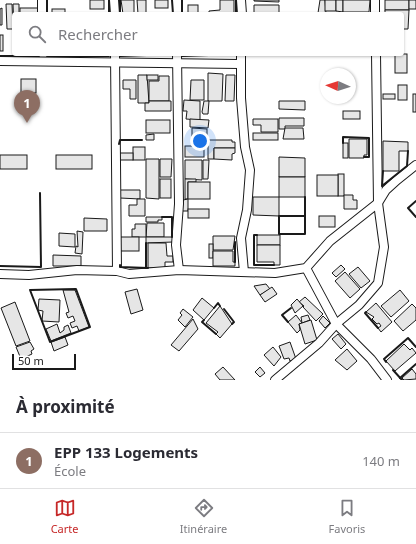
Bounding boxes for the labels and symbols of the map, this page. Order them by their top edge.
north arrow [320,68,356,104]
pin: 1 [14,90,40,123]
your location [190,131,210,151]
scale bar [12,352,76,371]

